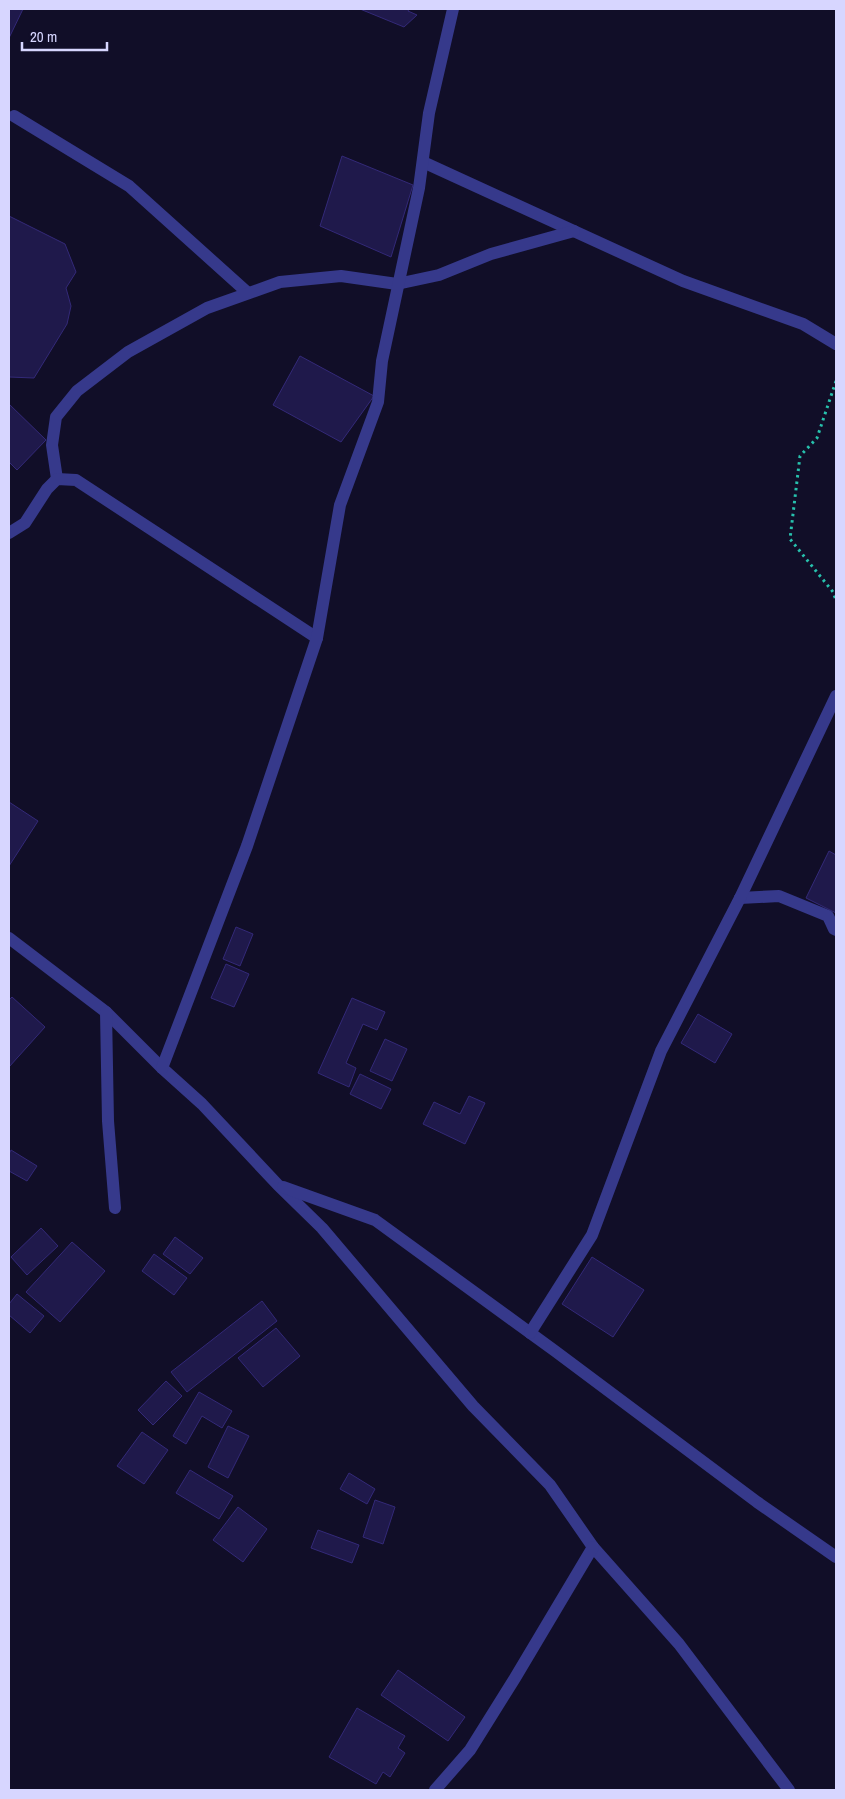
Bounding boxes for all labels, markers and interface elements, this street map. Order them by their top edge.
scale bar [22,20,108,52]
text: 20 m [30,26,57,47]

